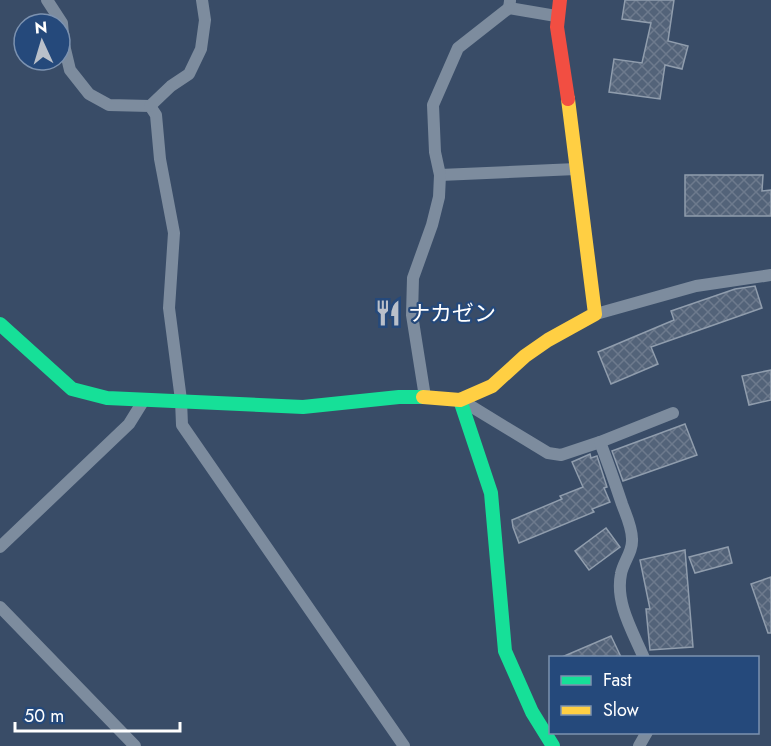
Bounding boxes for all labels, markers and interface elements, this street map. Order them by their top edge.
north arrow [12,12,72,72]
text: N [34,16,48,39]
place label: ナカゼン [408,297,496,329]
restaurant icon: ナカゼン [373,298,403,328]
legend [549,656,759,734]
text: Fast [603,667,632,693]
scale bar [15,695,180,733]
text: Slow [603,697,640,723]
text: 50 m [24,703,64,729]

